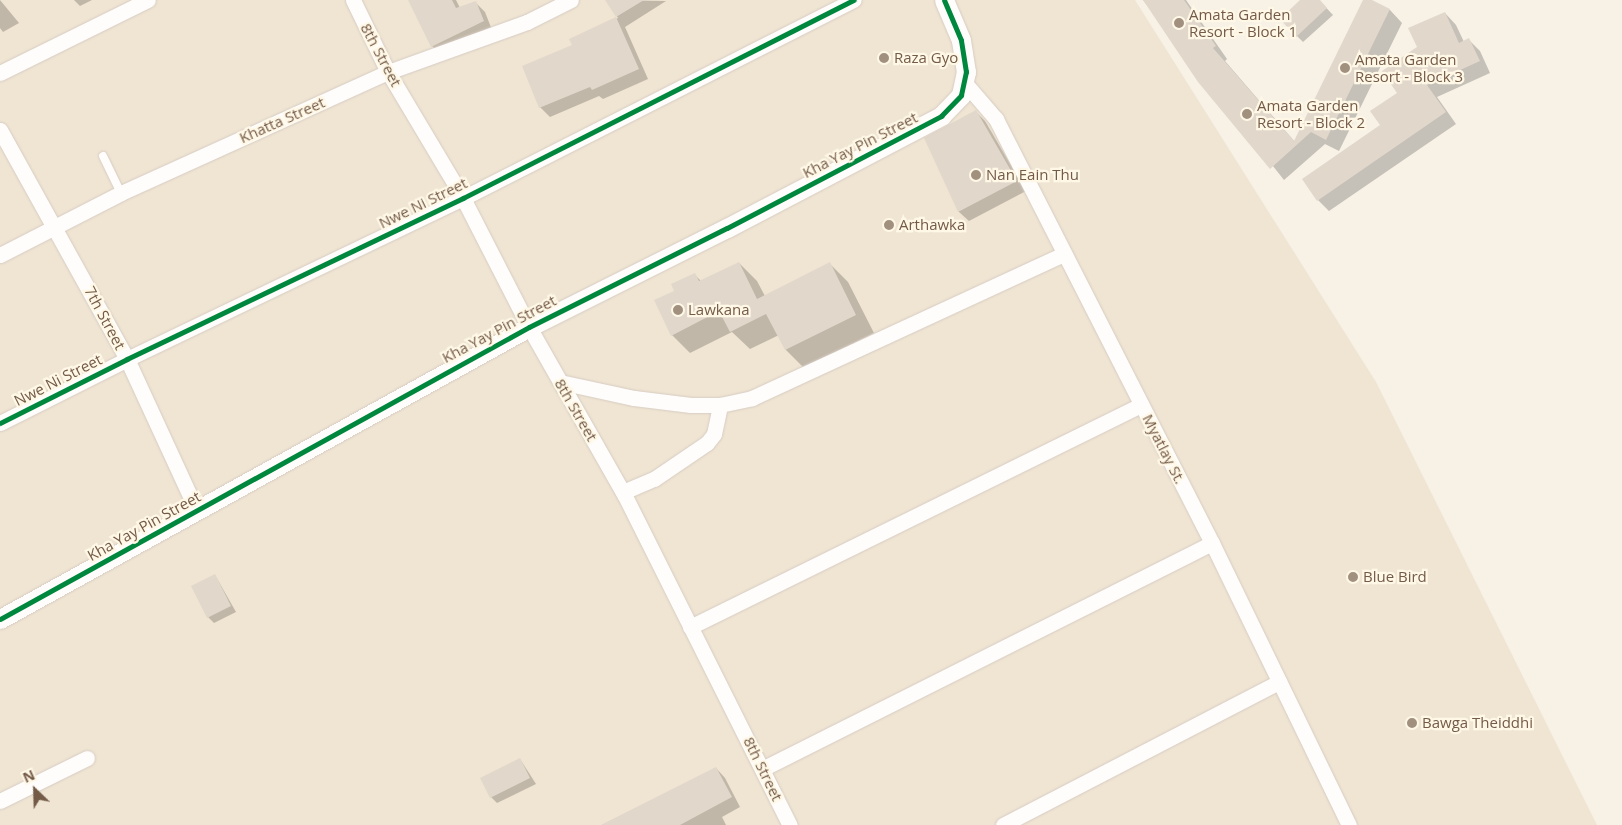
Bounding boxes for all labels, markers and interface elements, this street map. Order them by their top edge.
place label: Amata Garden Resort - Block 1 [1189,5,1297,40]
marker: Amata Garden Resort - Block 1 [1173,17,1185,29]
street label: 8th Street [357,20,405,90]
place label: Raza Gyo [894,49,958,67]
place label: Amata Garden Resort - Block 3 [1355,50,1463,85]
marker: Raza Gyo [878,52,890,64]
marker: Amata Garden Resort - Block 3 [1339,62,1351,74]
street label: Khatta Street [237,93,327,147]
place label: Amata Garden Resort - Block 2 [1257,96,1365,131]
street label: Kha Yay Pin Street [800,108,920,182]
marker: Amata Garden Resort - Block 2 [1241,108,1253,120]
place label: Nan Eain Thu [986,166,1079,184]
marker: Nan Eain Thu [970,169,982,181]
street label: Nwe Ni Street [376,174,470,232]
place label: Arthawka [899,216,965,234]
marker: Arthawka [883,219,895,231]
street label: 7th Street [81,283,129,353]
street label: Kha Yay Pin Street [439,291,559,367]
place label: Lawkana [688,301,750,319]
marker: Lawkana [672,304,684,316]
street label: Nwe Ni Street [11,350,105,410]
street label: 8th Street [551,376,601,444]
street label: Myatlay St. [1139,411,1189,487]
street label: Kha Yay Pin Street [84,487,204,565]
place label: Blue Bird [1363,568,1427,586]
marker: Blue Bird [1347,571,1359,583]
place label: Bawga Theiddhi [1422,714,1533,732]
marker: Bawga Theiddhi [1406,717,1418,729]
street label: 8th Street [740,734,786,804]
north arrow [10,765,60,815]
text: N [20,765,38,787]

